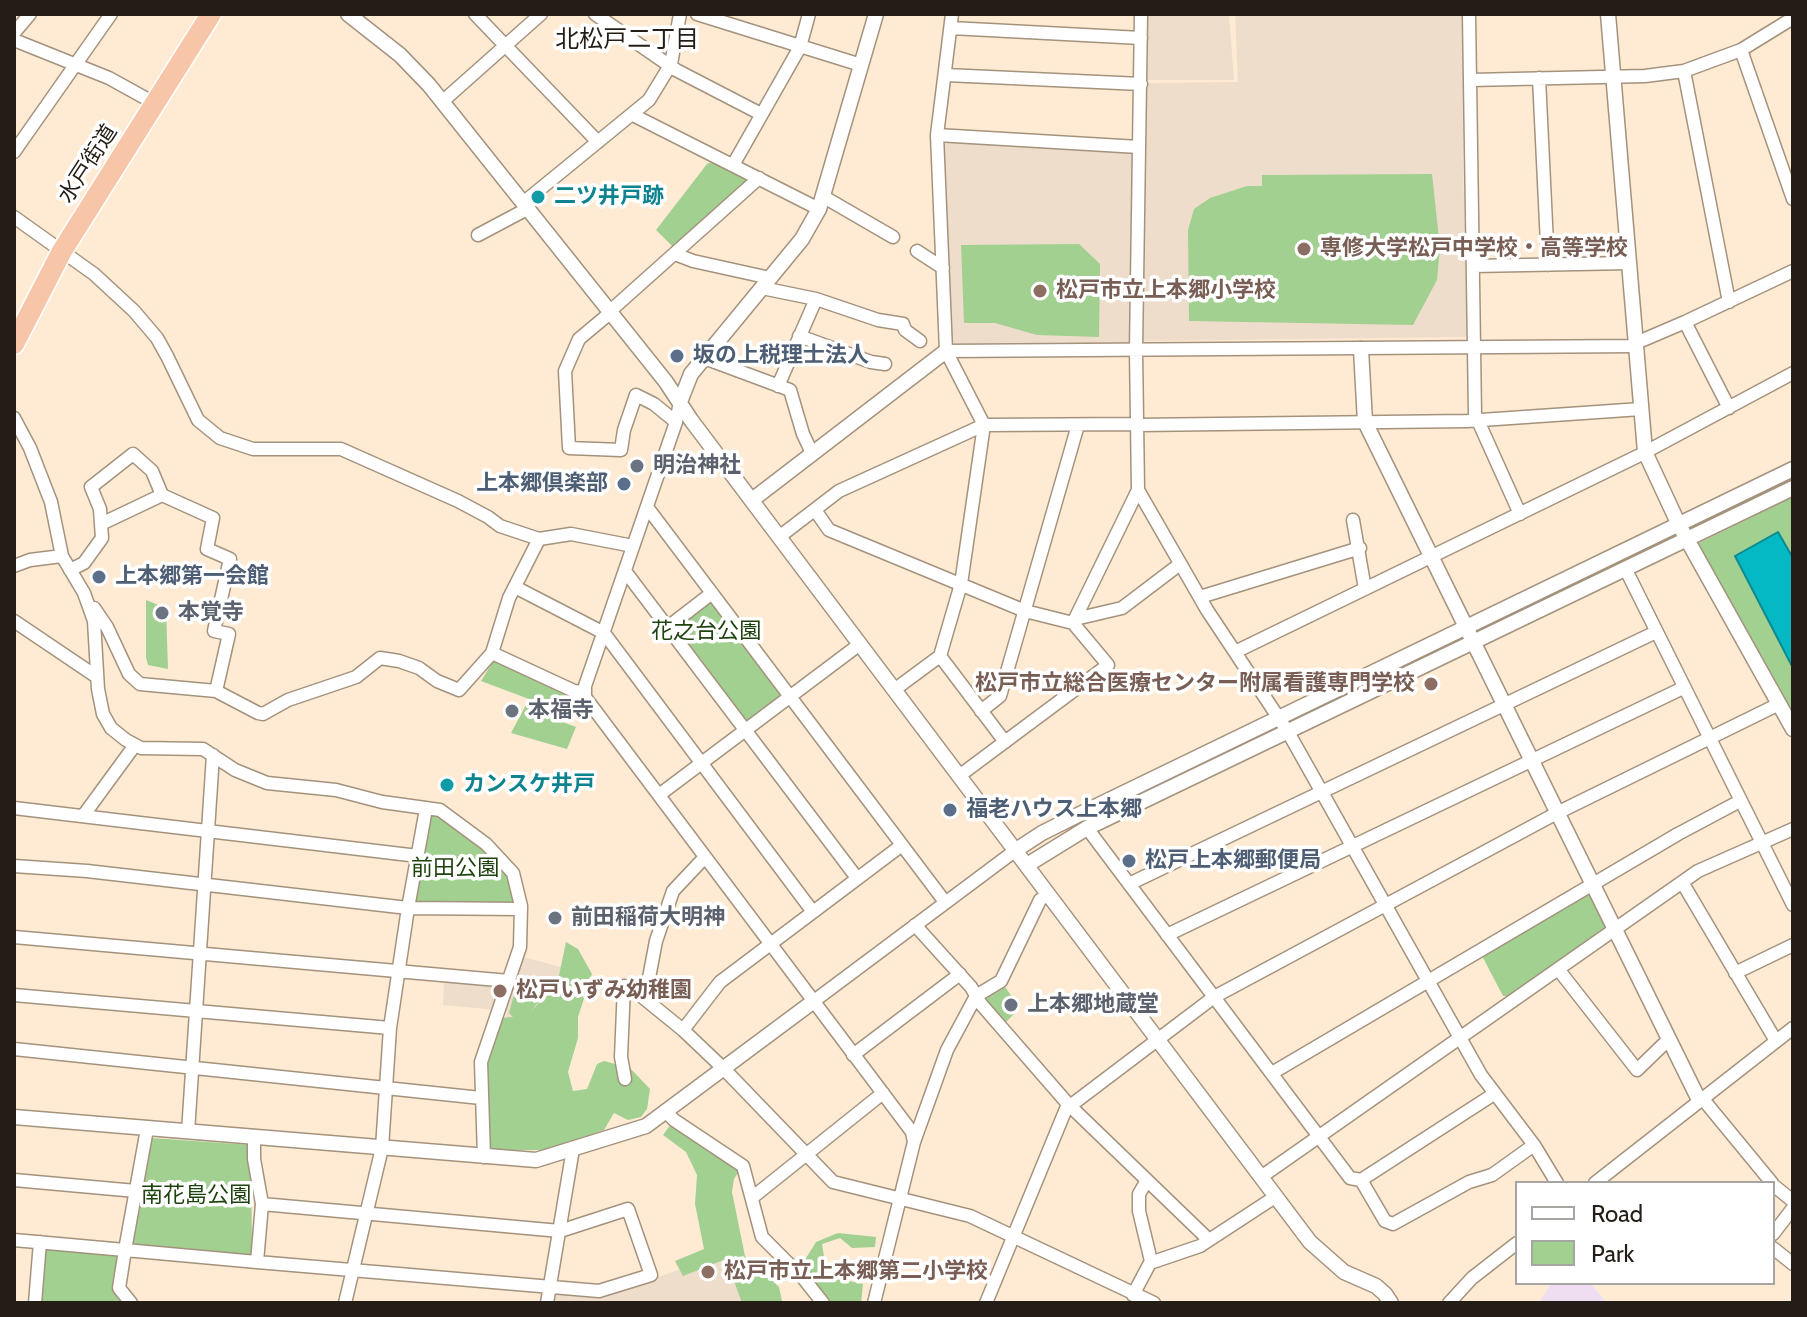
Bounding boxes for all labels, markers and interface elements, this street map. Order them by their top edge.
district label: 北松戸二丁目 [555,26,699,54]
street label: 水戸街道 [53,120,123,208]
place label: 二ツ井戸跡 [554,184,664,210]
marker: 二ツ井戸跡 [529,188,547,206]
place label: 専修大学松戸中学校・高等学校 [1320,236,1628,262]
marker: 専修大学松戸中学校・高等学校 [1295,240,1313,258]
place label: 松戸市立上本郷小学校 [1056,278,1276,304]
marker: 松戸市立上本郷小学校 [1031,282,1049,300]
place label: 坂の上税理士法人 [693,343,869,369]
marker: 坂の上税理士法人 [668,347,686,365]
place label: 明治神社 [653,453,741,479]
marker: 明治神社 [628,457,646,475]
place label: 上本郷倶楽部 [476,471,608,497]
marker: 上本郷倶楽部 [615,475,633,493]
place label: 上本郷第一会館 [115,564,269,590]
marker: 上本郷第一会館 [90,568,108,586]
place label: 本覚寺 [178,600,244,626]
marker: 本覚寺 [153,604,171,622]
park label: 花之台公園 [651,619,761,645]
place label: 松戸市立総合医療センター附属看護専門学校 [975,671,1415,697]
marker: 松戸市立総合医療センター附属看護専門学校 [1422,675,1440,693]
place label: 本福寺 [528,698,594,724]
marker: 本福寺 [503,702,521,720]
place label: カンスケ井戸 [463,772,595,798]
marker: カンスケ井戸 [438,776,456,794]
place label: 福老ハウス上本郷 [966,797,1142,823]
marker: 福老ハウス上本郷 [941,801,959,819]
place label: 松戸上本郷郵便局 [1145,848,1321,874]
marker: 松戸上本郷郵便局 [1120,852,1138,870]
park label: 前田公園 [411,856,499,882]
place label: 前田稲荷大明神 [571,905,725,931]
marker: 前田稲荷大明神 [546,909,564,927]
place label: 松戸いずみ幼稚園 [516,978,692,1004]
marker: 松戸いずみ幼稚園 [491,982,509,1000]
place label: 上本郷地蔵堂 [1027,992,1159,1018]
marker: 上本郷地蔵堂 [1002,996,1020,1014]
legend [1515,1181,1775,1285]
park label: 南花島公園 [141,1183,251,1209]
text: Road [1591,1199,1643,1228]
text: Park [1591,1239,1634,1268]
place label: 松戸市立上本郷第二小学校 [724,1259,988,1285]
marker: 松戸市立上本郷第二小学校 [699,1263,717,1281]

